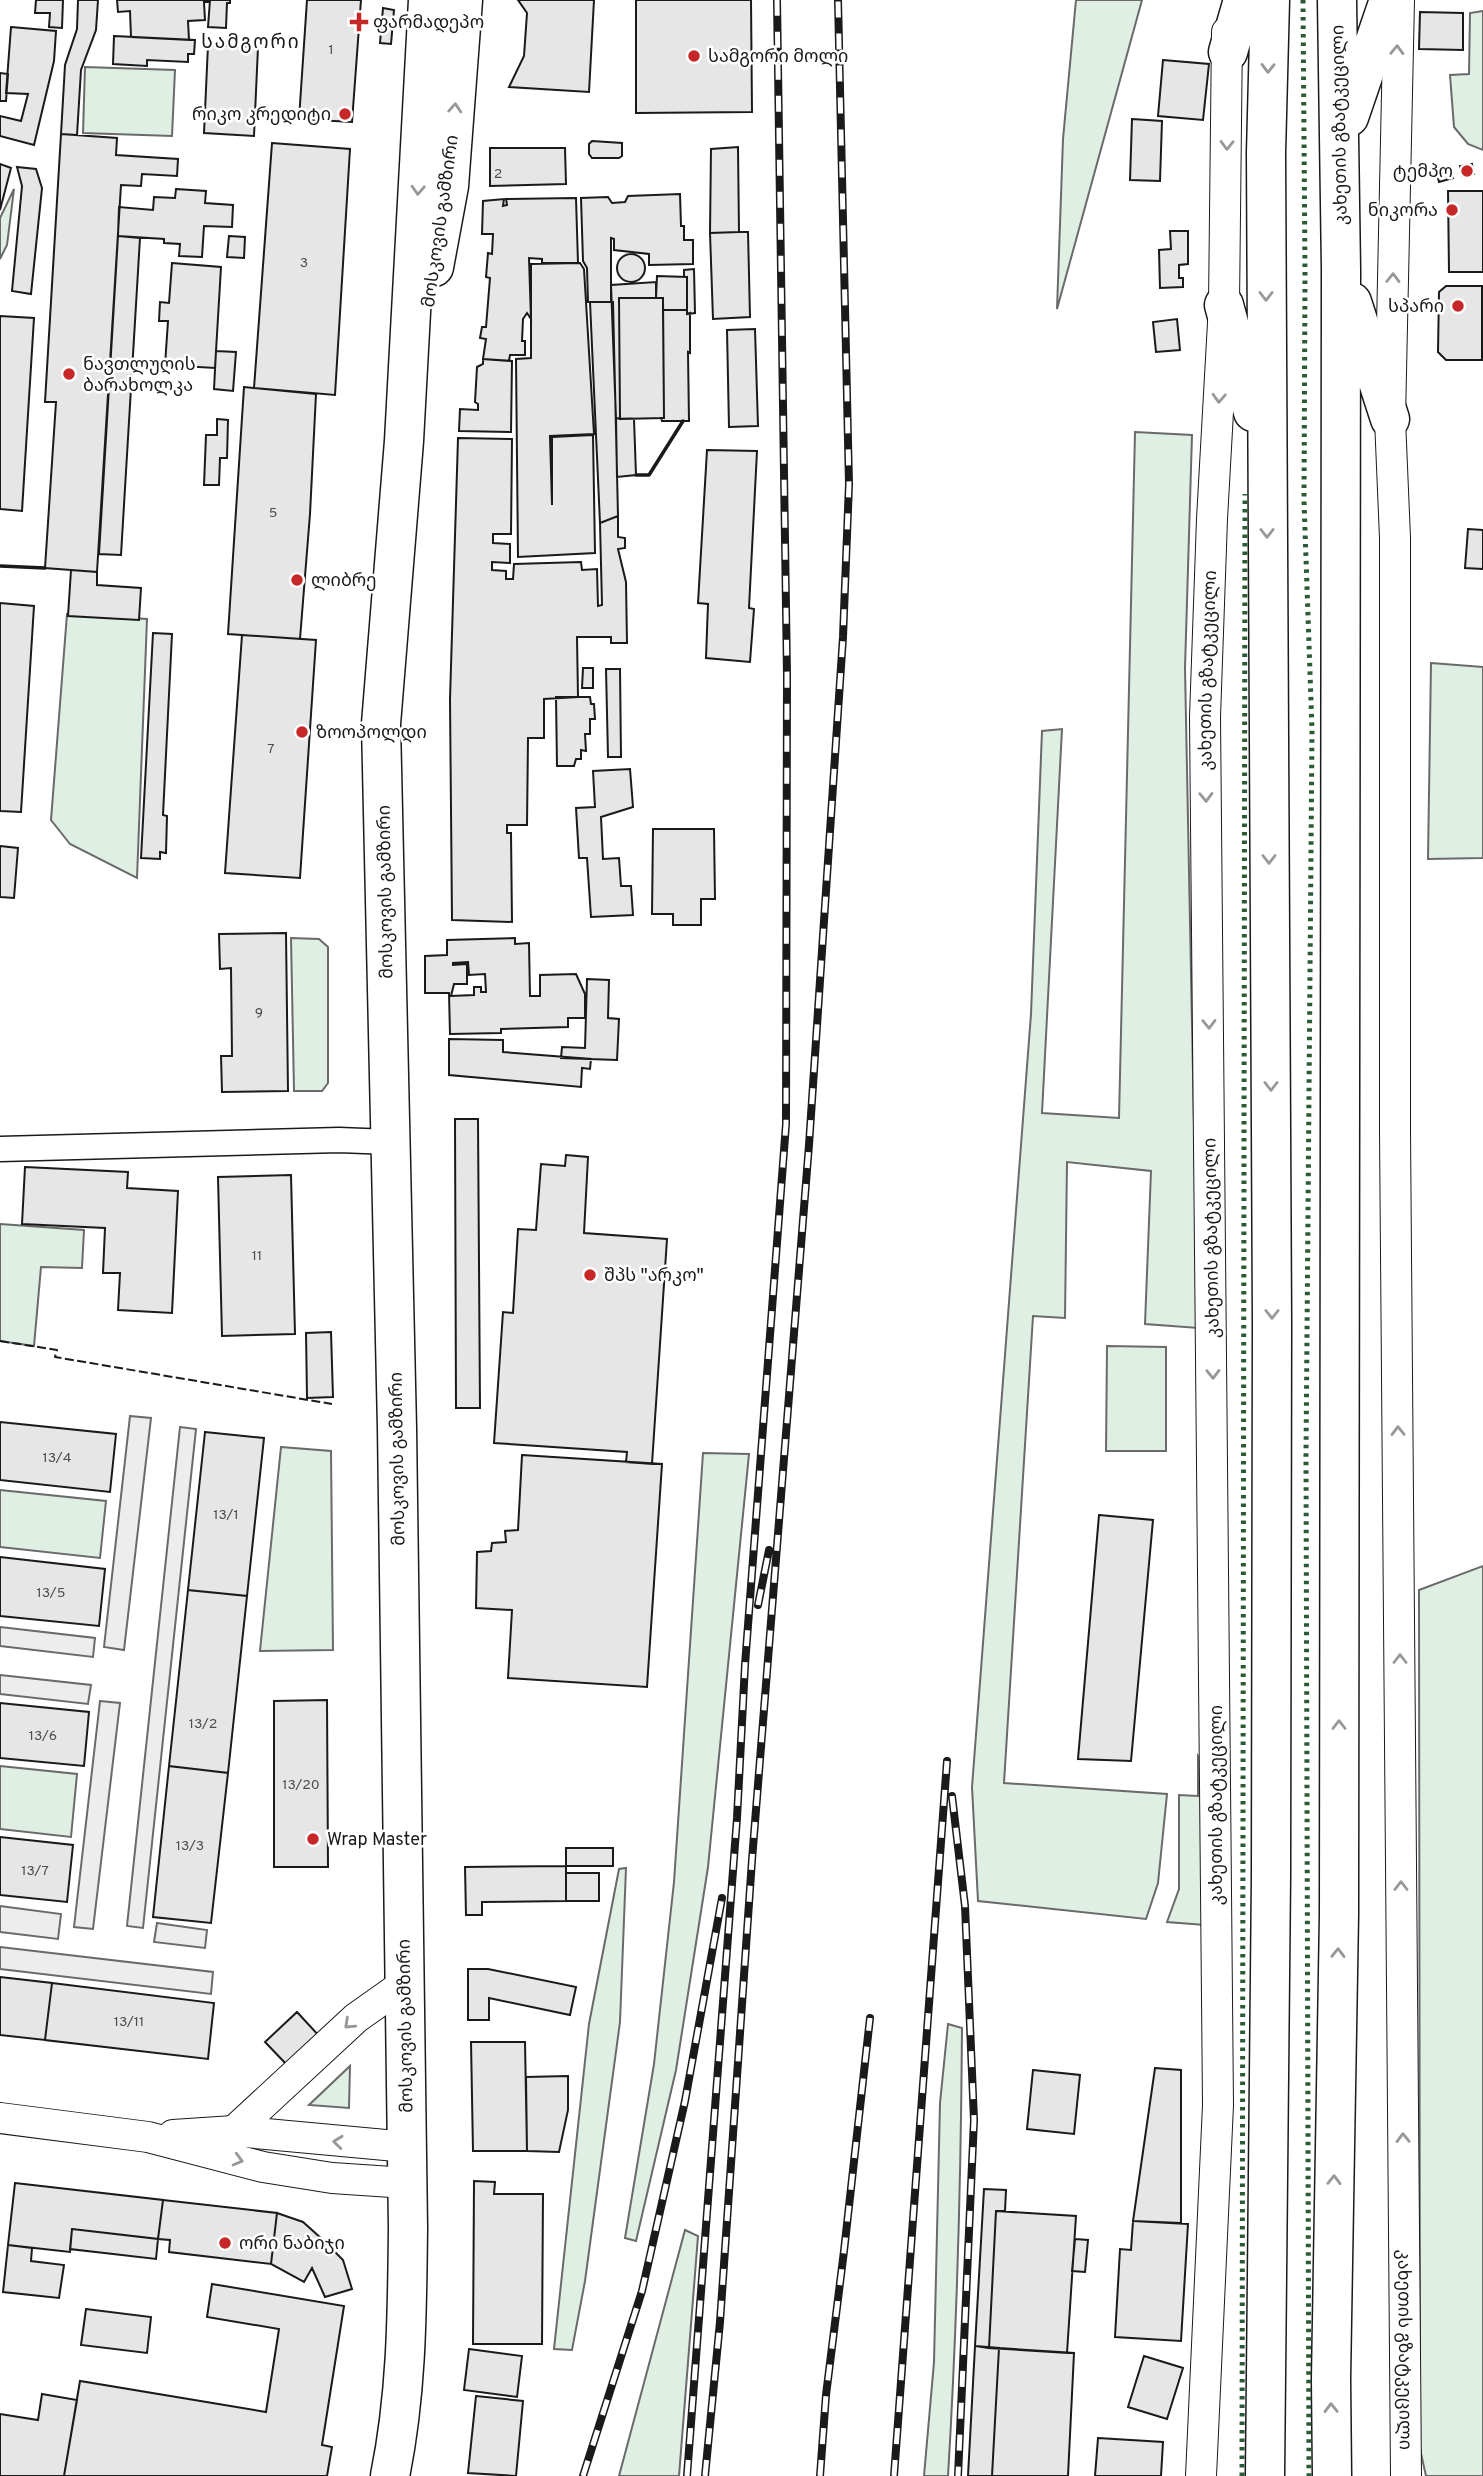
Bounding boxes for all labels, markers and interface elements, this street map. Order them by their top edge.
place label: ფარმადეპო [373,12,484,35]
marker: ფარმადეპო [351,14,367,30]
street label: კახეთის გზატკეცილი [1327,25,1354,225]
district label: სამგორი [201,31,301,55]
house number: 1 [328,42,334,59]
one-way arrow [1390,44,1405,55]
place label: სამგორი მოლი [708,46,848,69]
marker: სამგორი მოლი [686,48,702,64]
one-way arrow [1260,63,1276,74]
one-way arrow [447,102,462,113]
place label: რიკო კრედიტი [192,104,331,127]
marker: რიკო კრედიტი [337,106,353,122]
street label: მოსკოვის გამზირი [418,134,465,309]
one-way arrow [1219,140,1235,150]
place label: ტემპო [1393,161,1453,184]
marker: ტემპო [1459,163,1475,179]
house number: 2 [494,166,502,183]
one-way arrow [410,185,425,196]
place label: ნიკორა [1368,200,1438,223]
marker: ნიკორა [1444,202,1460,218]
house number: 3 [300,255,308,272]
one-way arrow [1386,272,1401,283]
one-way arrow [1258,291,1274,301]
place label: სპარი [1388,296,1444,319]
marker: სპარი [1450,298,1466,314]
place label: ნავთლუღის ბარახოლკა [83,354,196,398]
marker: ნავთლუღის ბარახოლკა [61,366,77,382]
one-way arrow [1212,393,1227,404]
house number: 5 [269,505,277,522]
one-way arrow [1259,528,1275,539]
place label: ლიბრე [311,570,377,593]
street label: კახეთის გზატკეცილი [1195,570,1223,771]
marker: ლიბრე [289,572,305,588]
place label: ზოოპოლდი [316,722,427,745]
marker: ზოოპოლდი [294,724,310,740]
house number: 7 [267,741,275,758]
one-way arrow [1198,791,1213,802]
street label: მოსკოვის გამზირი [373,805,400,979]
one-way arrow [1261,854,1277,864]
house number: 9 [255,1005,263,1022]
one-way arrow [1201,1019,1216,1030]
one-way arrow [1263,1081,1278,1092]
street label: კახეთის გზატკეცილი [1199,1138,1226,1338]
house number: 11 [252,1248,262,1265]
place label: შპს "არკო" [604,1265,704,1288]
marker: შპს "არკო" [582,1267,598,1283]
one-way arrow [1264,1309,1280,1319]
one-way arrow [1205,1369,1221,1380]
street label: მოსკოვის გამზირი [385,1372,412,1546]
one-way arrow [1390,1426,1406,1436]
house number: 13/4 [43,1450,71,1467]
house number: 13/1 [213,1507,239,1524]
house number: 13/5 [37,1585,65,1602]
one-way arrow [1392,1653,1408,1664]
street label: კახეთის გზატკეცილი [1206,1705,1229,1905]
house number: 13/2 [189,1716,217,1733]
one-way arrow [1331,1720,1347,1730]
house number: 13/6 [29,1728,57,1745]
house number: 13/20 [282,1777,320,1794]
place label: Wrap Master [327,1829,427,1852]
marker: Wrap Master [305,1831,321,1847]
house number: 13/3 [176,1838,204,1855]
house number: 13/7 [21,1863,49,1880]
one-way arrow [1393,1881,1409,1891]
street label: მოსკოვის გამზირი [393,1939,420,2113]
one-way arrow [1331,1947,1346,1958]
house number: 13/11 [114,2014,144,2031]
one-way arrow [344,2016,357,2029]
one-way arrow [1395,2133,1410,2144]
one-way arrow [333,2134,344,2149]
one-way arrow [232,2152,244,2166]
one-way arrow [1327,2175,1342,2186]
place label: ორი ნაბიჯი [239,2233,345,2256]
marker: ორი ნაბიჯი [217,2235,233,2251]
street label: კახეთის გზატკეცილი [1391,2249,1416,2450]
one-way arrow [1324,2402,1339,2413]

